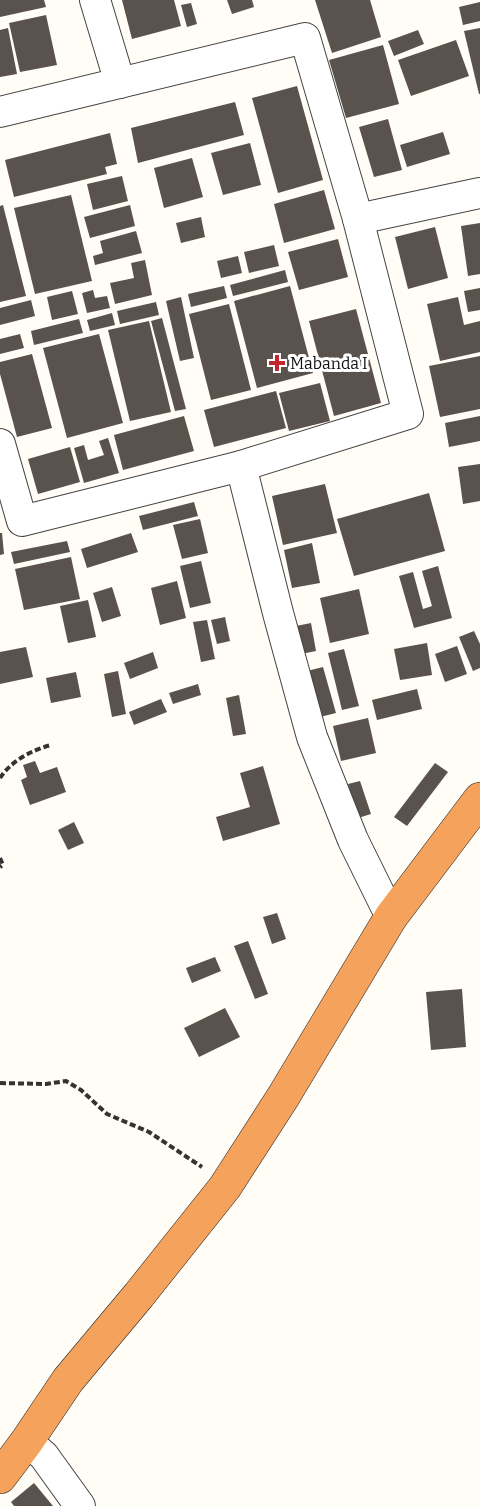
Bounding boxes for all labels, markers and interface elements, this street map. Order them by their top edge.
marker: Mabanda I [268,354,286,372]
place label: Mabanda I [290,354,368,373]

